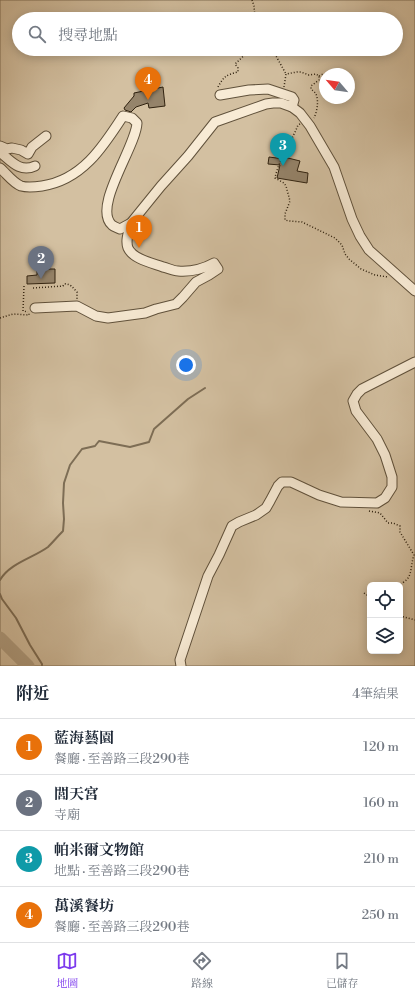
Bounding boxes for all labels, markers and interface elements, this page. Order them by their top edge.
search box [12,12,403,56]
icon: search [26,23,48,45]
text: 搜尋地點 [58,26,118,45]
pin: 4 [135,67,161,100]
north arrow [319,68,355,104]
pin: 3 [270,133,296,166]
pin: 1 [126,215,152,248]
pin: 2 [28,246,54,279]
your location [176,355,196,375]
map controls [367,582,403,654]
button: locate [367,582,403,618]
button: layers [367,618,403,654]
text: 附近 [16,683,50,705]
text: 4筆結果 [352,686,399,702]
text: 藍海藝園 [54,729,114,748]
text: 1 [26,739,32,755]
text: 120 m [363,739,399,755]
text: 餐廳 · 至善路三段290巷 [54,751,189,767]
text: 閭天宮 [54,785,99,804]
text: 2 [25,795,33,811]
text: 160 m [363,795,399,811]
text: 寺廟 [54,807,80,823]
text: 帕米爾文物館 [54,841,144,860]
text: 3 [25,851,33,867]
text: 210 m [364,851,399,867]
text: 地點 · 至善路三段290巷 [54,863,189,879]
text: 萬溪餐坊 [54,897,114,916]
text: 4 [25,907,33,923]
text: 250 m [362,907,399,923]
text: 餐廳 · 至善路三段290巷 [54,919,189,935]
tab: 地圖 [56,950,78,991]
tab: 路線 [191,950,213,991]
tab: 已儲存 [326,950,359,991]

